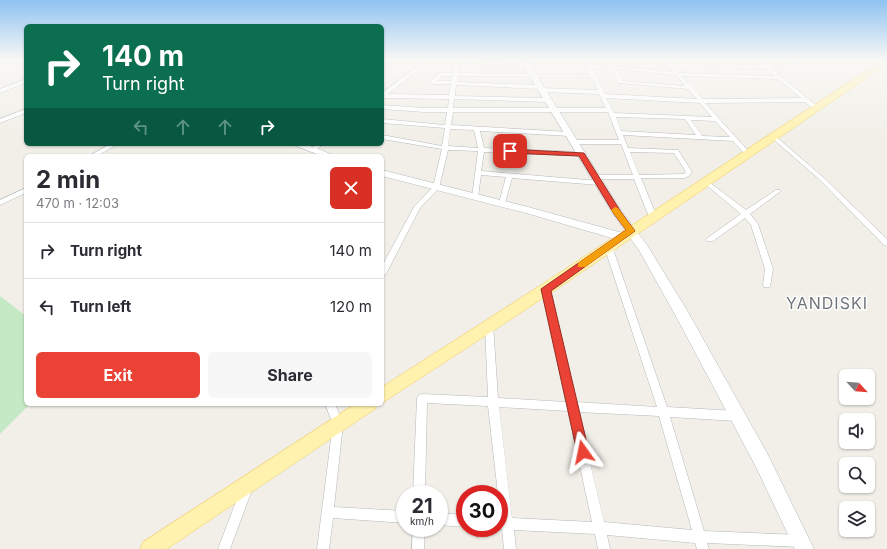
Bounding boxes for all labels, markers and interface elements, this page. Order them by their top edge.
text: 140 m [102,39,184,73]
icon: right [36,40,88,92]
text: Turn right [102,73,185,94]
icon: left [130,116,152,138]
icon: ahead [172,116,194,138]
icon: ahead [214,116,236,138]
icon: right [256,116,278,138]
pin [493,134,527,168]
icon: arrive [499,140,521,162]
text: 2 min [36,165,100,194]
button: close [330,167,372,209]
text: 470 m · 12:03 [36,195,119,211]
icon: right [36,240,58,262]
text: Turn right [70,241,142,260]
text: 140 m [329,241,372,260]
district label: YANDISKI [786,293,868,313]
icon: left [36,296,58,318]
text: Turn left [70,297,131,316]
text: 120 m [330,297,372,316]
button: Exit [36,352,200,398]
button: Share [208,352,372,398]
north arrow [839,369,875,405]
map controls [839,369,875,537]
button: sound [839,413,875,449]
position arrow [562,431,604,473]
button: search [839,457,875,493]
speed limit sign: 30 [456,485,508,537]
text: 21 [411,494,433,518]
button: layers [839,501,875,537]
text: km/h [410,515,434,527]

